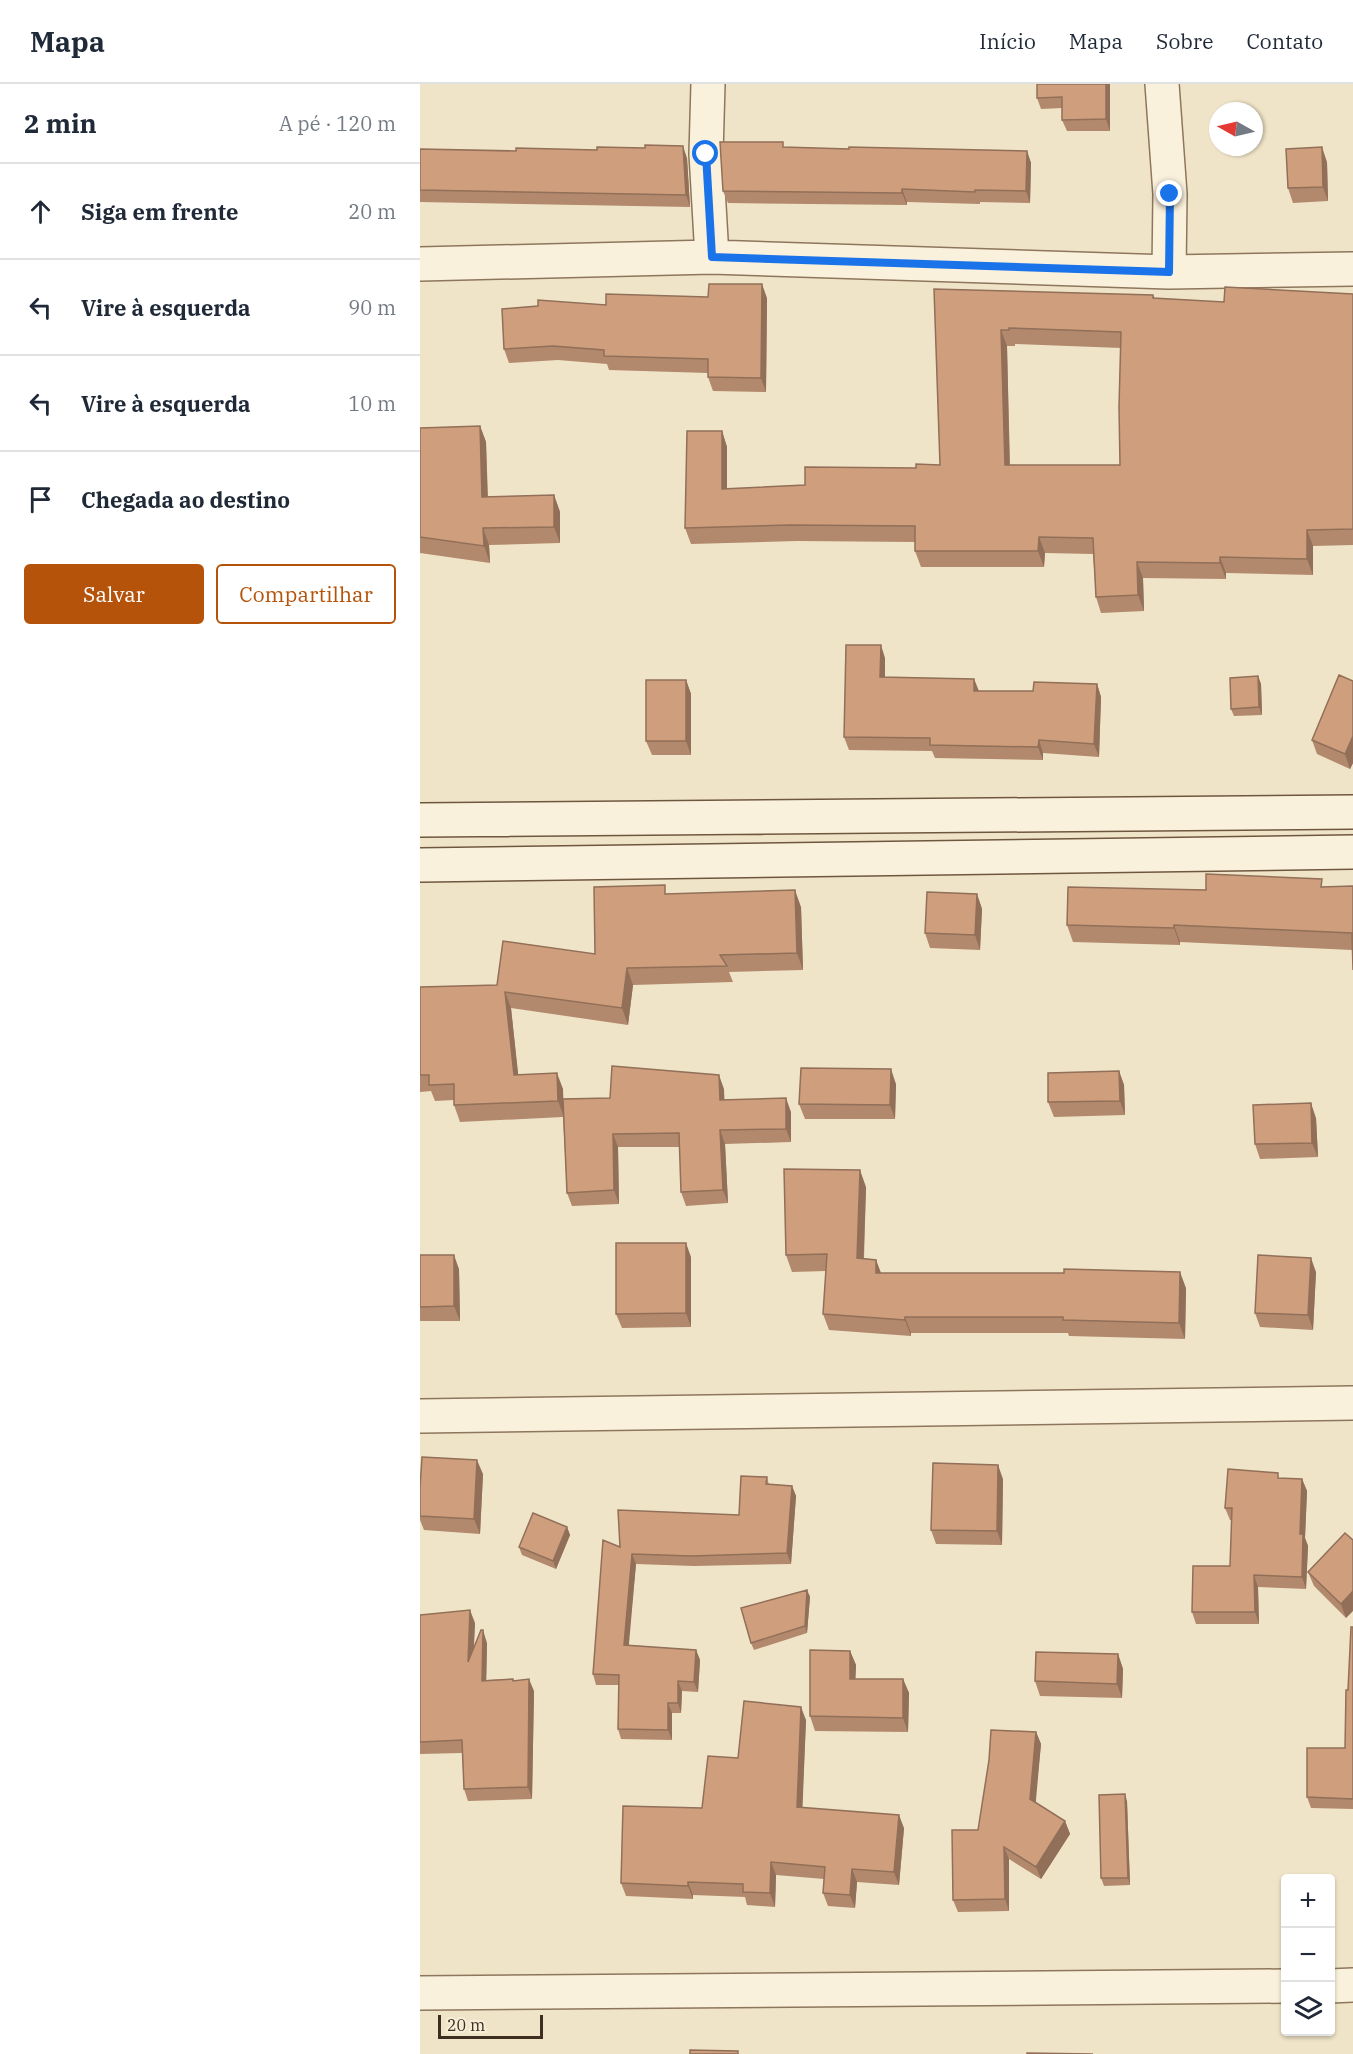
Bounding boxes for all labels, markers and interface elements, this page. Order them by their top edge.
text: Mapa [30,23,105,60]
text: Início [979,27,1036,55]
text: Mapa [1069,27,1123,55]
text: Sobre [1156,27,1213,55]
text: Contato [1246,27,1323,55]
north arrow [1209,102,1263,156]
text: 2 min [24,106,97,140]
text: A pé · 120 m [279,110,396,137]
route start [692,140,718,166]
route end [1156,180,1182,206]
icon: ahead [24,195,57,228]
text: Siga em frente [81,197,238,226]
text: 20 m [348,198,396,225]
icon: left [24,291,57,324]
text: Vire à esquerda [81,293,251,322]
text: 90 m [348,294,396,321]
icon: left [24,387,57,420]
text: Vire à esquerda [81,389,251,418]
text: 10 m [348,390,396,417]
icon: arrive [24,483,57,516]
text: Chegada ao destino [81,485,290,514]
button: Salvar [24,564,204,624]
button: Compartilhar [216,564,396,624]
map controls [1281,1874,1335,2036]
button: + [1281,1874,1335,1928]
button: − [1281,1928,1335,1982]
button: layers [1281,1982,1335,2036]
scale bar [438,2012,543,2040]
text: 20 m [447,2015,485,2035]

